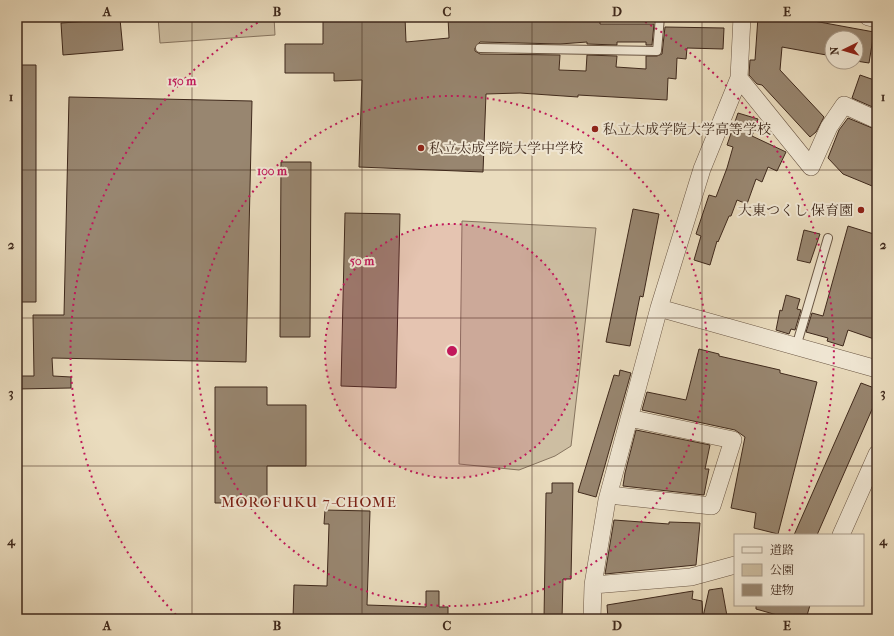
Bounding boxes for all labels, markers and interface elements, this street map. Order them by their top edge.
text: A [102,4,112,19]
text: B [273,4,282,19]
text: C [443,4,452,19]
text: D [612,4,622,19]
text: E [783,4,791,19]
north arrow [824,30,864,70]
text: N [828,45,841,56]
text: 150 m [168,74,197,88]
text: 1 [9,89,14,104]
text: 1 [881,89,886,104]
place label: 私立太成学院大学高等学校 [603,121,771,138]
marker: 私立太成学院大学高等学校 [590,124,600,134]
place label: 私立太成学院大学中学校 [429,140,583,157]
marker: 私立太成学院大学中学校 [416,143,426,153]
text: 100 m [257,164,288,178]
place label: 大東つくし 保育園 [738,202,853,219]
marker: 大東つくし 保育園 [856,205,866,215]
text: 2 [8,237,15,252]
text: 2 [880,237,887,252]
text: 50 m [350,254,375,268]
centre of rings [445,344,459,358]
text: 3 [8,385,14,401]
text: 3 [880,385,886,401]
district label: MOROFUKU 7-CHOME [221,493,397,511]
text: 4 [6,533,16,549]
text: 4 [878,533,888,549]
legend [734,534,864,606]
text: 道路 [770,543,794,557]
text: 公園 [770,563,794,577]
text: 建物 [770,583,794,597]
text: A [102,618,112,633]
text: B [273,618,282,633]
text: C [443,618,452,633]
text: D [612,618,622,633]
text: E [783,618,791,633]

